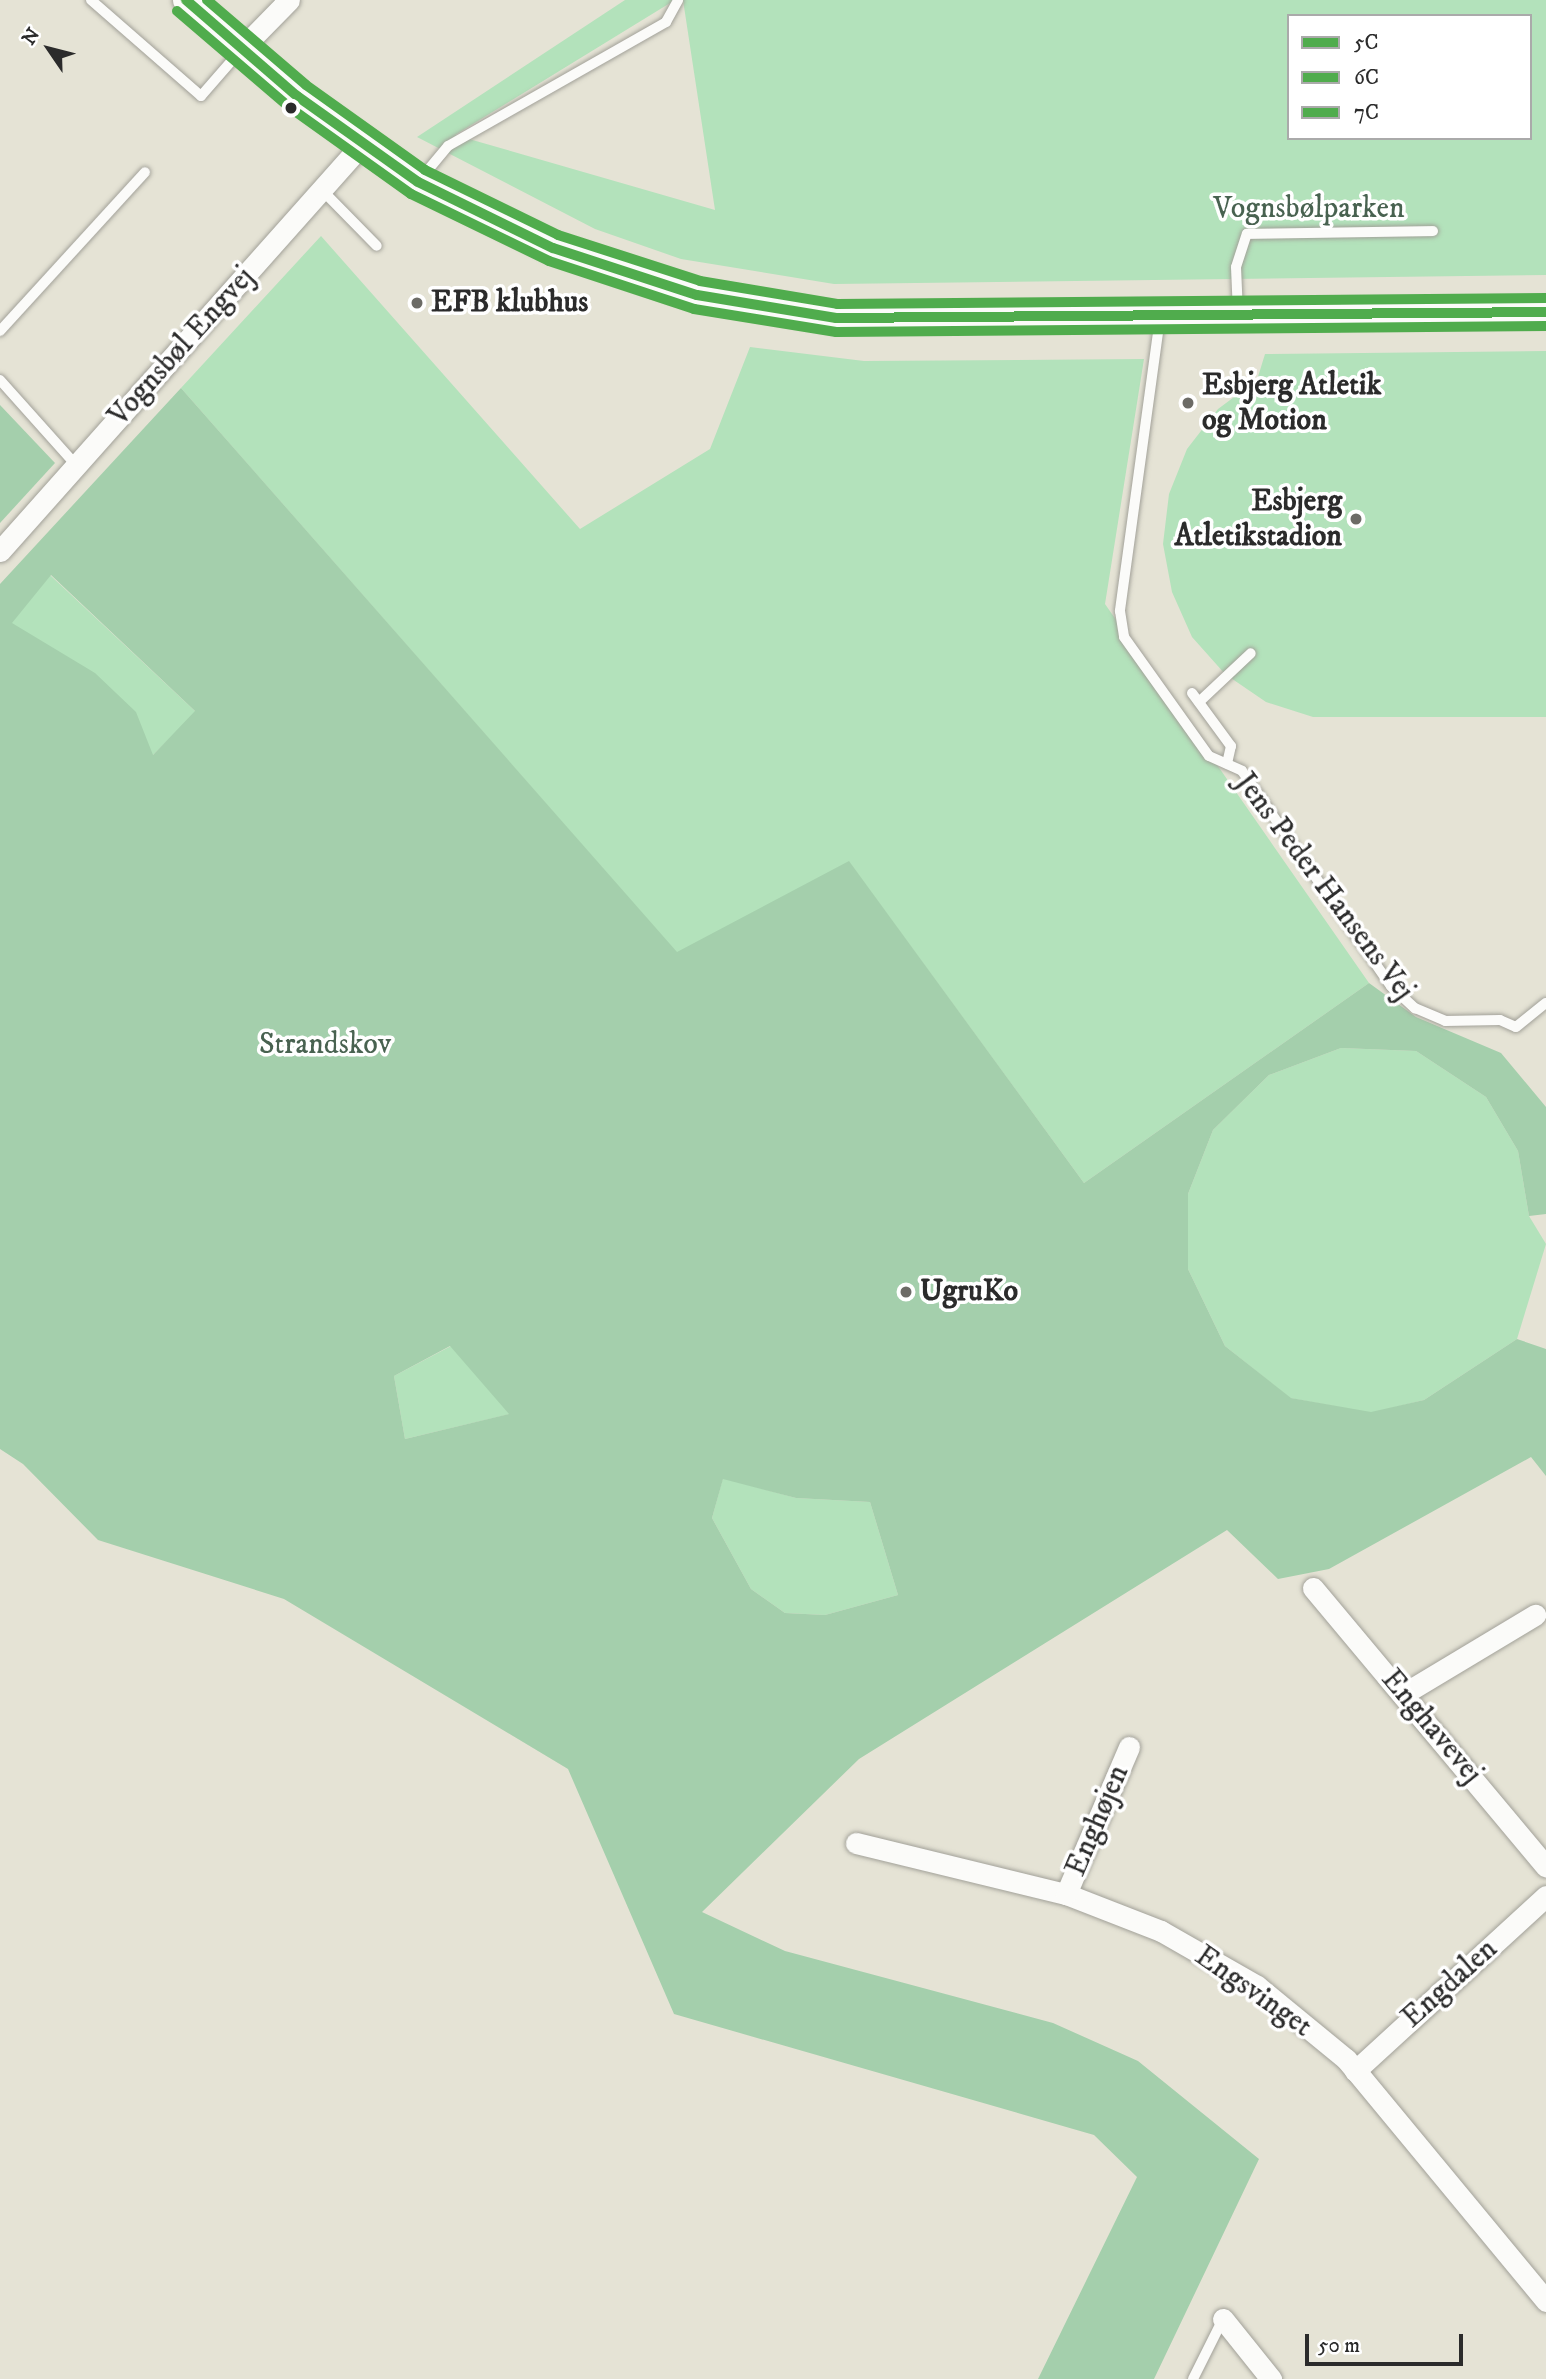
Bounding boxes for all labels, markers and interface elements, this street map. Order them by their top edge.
north arrow [14,14,84,84]
legend [1287,14,1532,140]
text: N [17,24,45,50]
text: 5C [1354,30,1378,56]
text: 6C [1354,65,1379,91]
text: 7C [1354,100,1379,126]
unlabelled marker [284,101,298,115]
park label: Vognsbølparken [1213,191,1405,227]
street label: Vognsbøl Engvej [101,260,263,434]
place label: EFB klubhus [431,285,588,321]
marker: EFB klubhus [409,295,425,311]
place label: Esbjerg Atletik og Motion [1202,368,1381,438]
marker: Esbjerg Atletik og Motion [1180,395,1196,411]
place label: Esbjerg Atletikstadion [1174,484,1342,554]
marker: Esbjerg Atletikstadion [1348,511,1364,527]
street label: Jens Peder Hansens Vej [1227,766,1421,1008]
park label: Strandskov [259,1027,391,1063]
place label: UgruKo [920,1274,1018,1310]
marker: UgruKo [898,1284,914,1300]
street label: Enghavevej [1373,1662,1489,1792]
street label: Enghøjen [1059,1760,1137,1882]
street label: Engdalen [1395,1932,1505,2036]
street label: Engsvinget [1187,1939,1319,2045]
scale bar [1308,2320,1466,2364]
text: 50 m [1318,2333,1360,2359]

